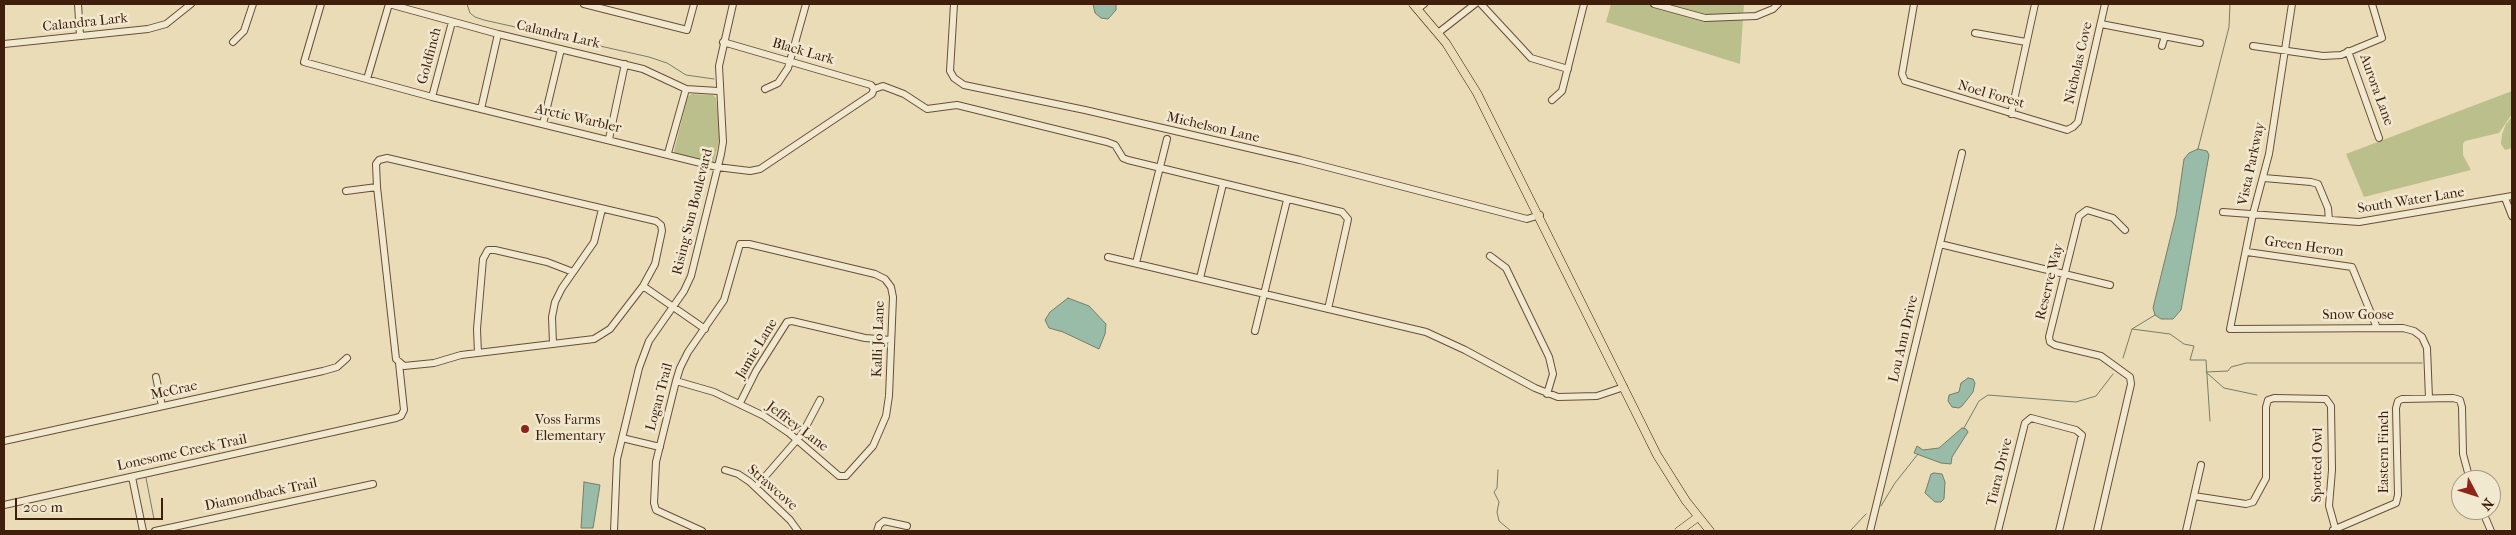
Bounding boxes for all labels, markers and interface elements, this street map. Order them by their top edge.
street label: Calandra Lark [42,10,128,36]
street label: Calandra Lark [515,17,601,53]
street label: Nicholas Cove [2061,20,2097,106]
street label: Goldfinch [414,26,446,86]
street label: Black Lark [770,35,836,69]
street label: Aurora Lane [2355,52,2397,128]
street label: Noel Forest [1956,77,2026,113]
street label: Arctic Warbler [533,101,623,137]
street label: Michelson Lane [1165,109,1261,147]
street label: Vista Parkway [2235,121,2269,207]
street label: Rising Sun Boulevard [669,147,717,277]
street label: South Water Lane [2356,184,2466,218]
street label: Green Heron [2263,233,2345,261]
street label: Reserve Way [2032,242,2068,322]
street label: Lou Ann Drive [1886,294,1922,384]
street label: Kalli Jo Lane [869,300,889,378]
street label: Snow Goose [2322,308,2394,324]
street label: Jamie Lane [733,316,781,382]
street label: Logan Trail [643,361,677,433]
street label: McCrae [149,378,199,404]
street label: Jeffrey Lane [763,398,831,456]
street label: Eastern Finch [2377,411,2393,493]
place label: Voss Farms Elementary [535,413,606,446]
marker: Voss Farms Elementary [519,423,531,435]
street label: Spotted Owl [2309,428,2327,502]
street label: Lonesome Creek Trail [116,431,248,475]
street label: Tiara Drive [1983,436,2017,508]
street label: Strawcove [743,462,801,514]
north arrow [2451,470,2501,520]
street label: Diamondback Trail [203,475,319,515]
scale bar [18,488,165,520]
text: N [2477,495,2497,514]
text: 200 m [23,498,63,516]

